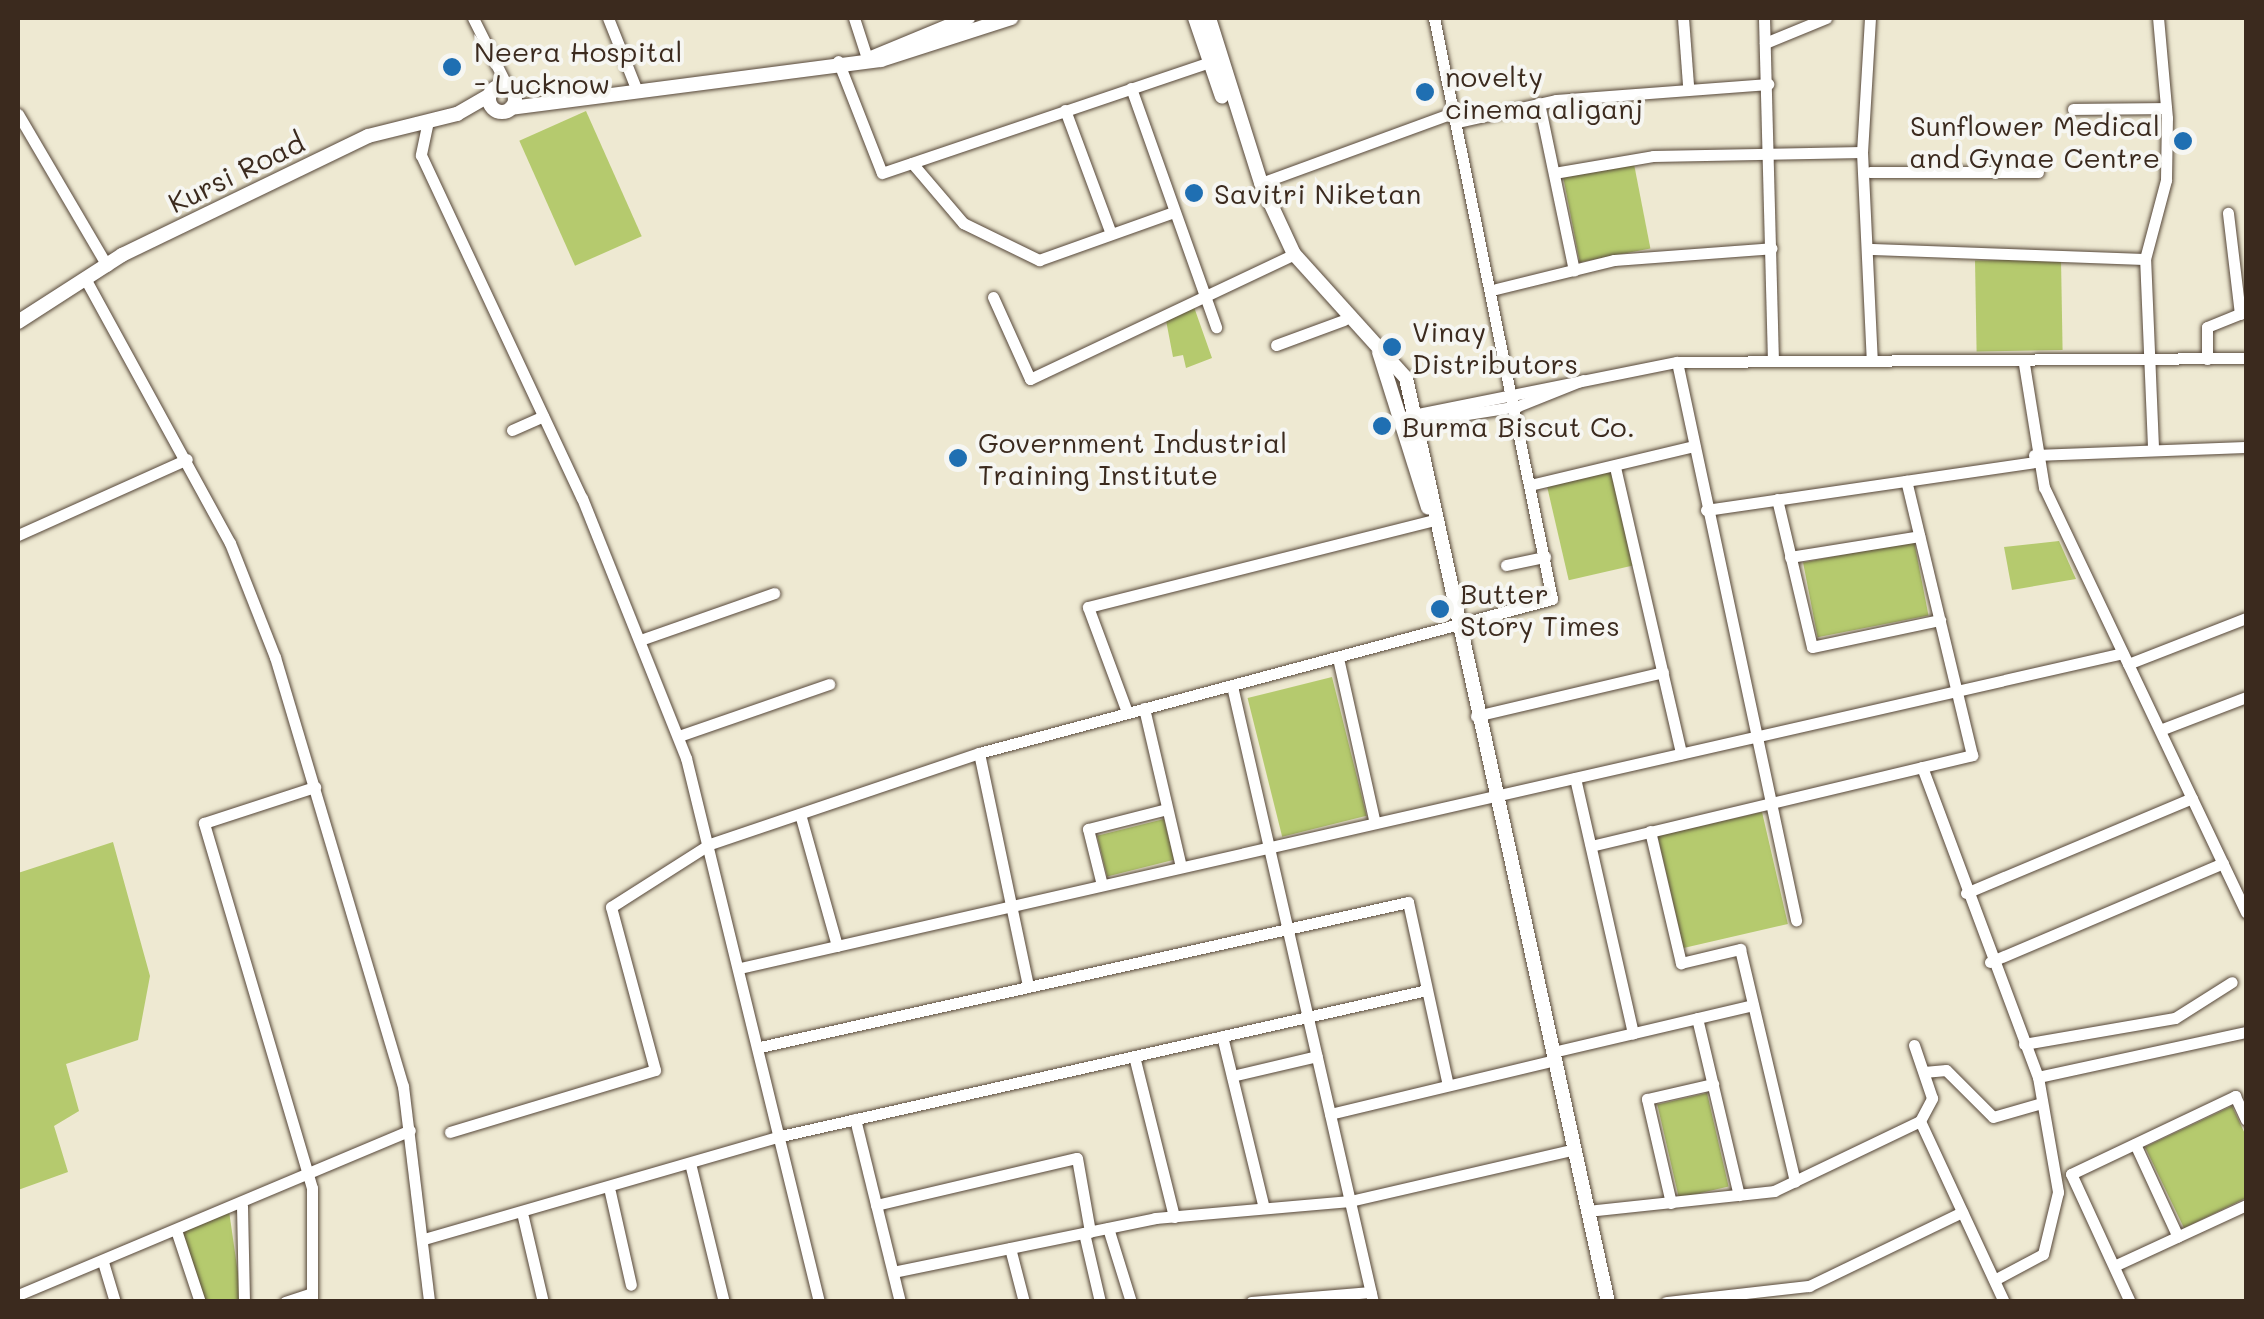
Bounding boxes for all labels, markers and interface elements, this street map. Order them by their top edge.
place label: Neera Hospital - Lucknow [474,34,683,100]
marker: Neera Hospital - Lucknow [439,54,465,80]
place label: novelty cinema aliganj [1445,59,1643,125]
marker: novelty cinema aliganj [1414,81,1436,103]
place label: Sunflower Medical and Gynae Centre [1909,108,2160,174]
street label: Kursi Road [162,125,310,219]
marker: Sunflower Medical and Gynae Centre [2170,128,2196,154]
place label: Savitri Niketan [1214,176,1421,210]
marker: Savitri Niketan [1183,182,1205,204]
place label: Vinay Distributors [1412,314,1578,380]
marker: Vinay Distributors [1381,336,1403,358]
place label: Burma Biscut Co. [1402,409,1635,443]
marker: Burma Biscut Co. [1371,415,1393,437]
place label: Government Industrial Training Institute [978,425,1287,491]
marker: Government Industrial Training Institute [947,447,969,469]
place label: Butter Story Times [1460,576,1620,642]
marker: Butter Story Times [1429,598,1451,620]

